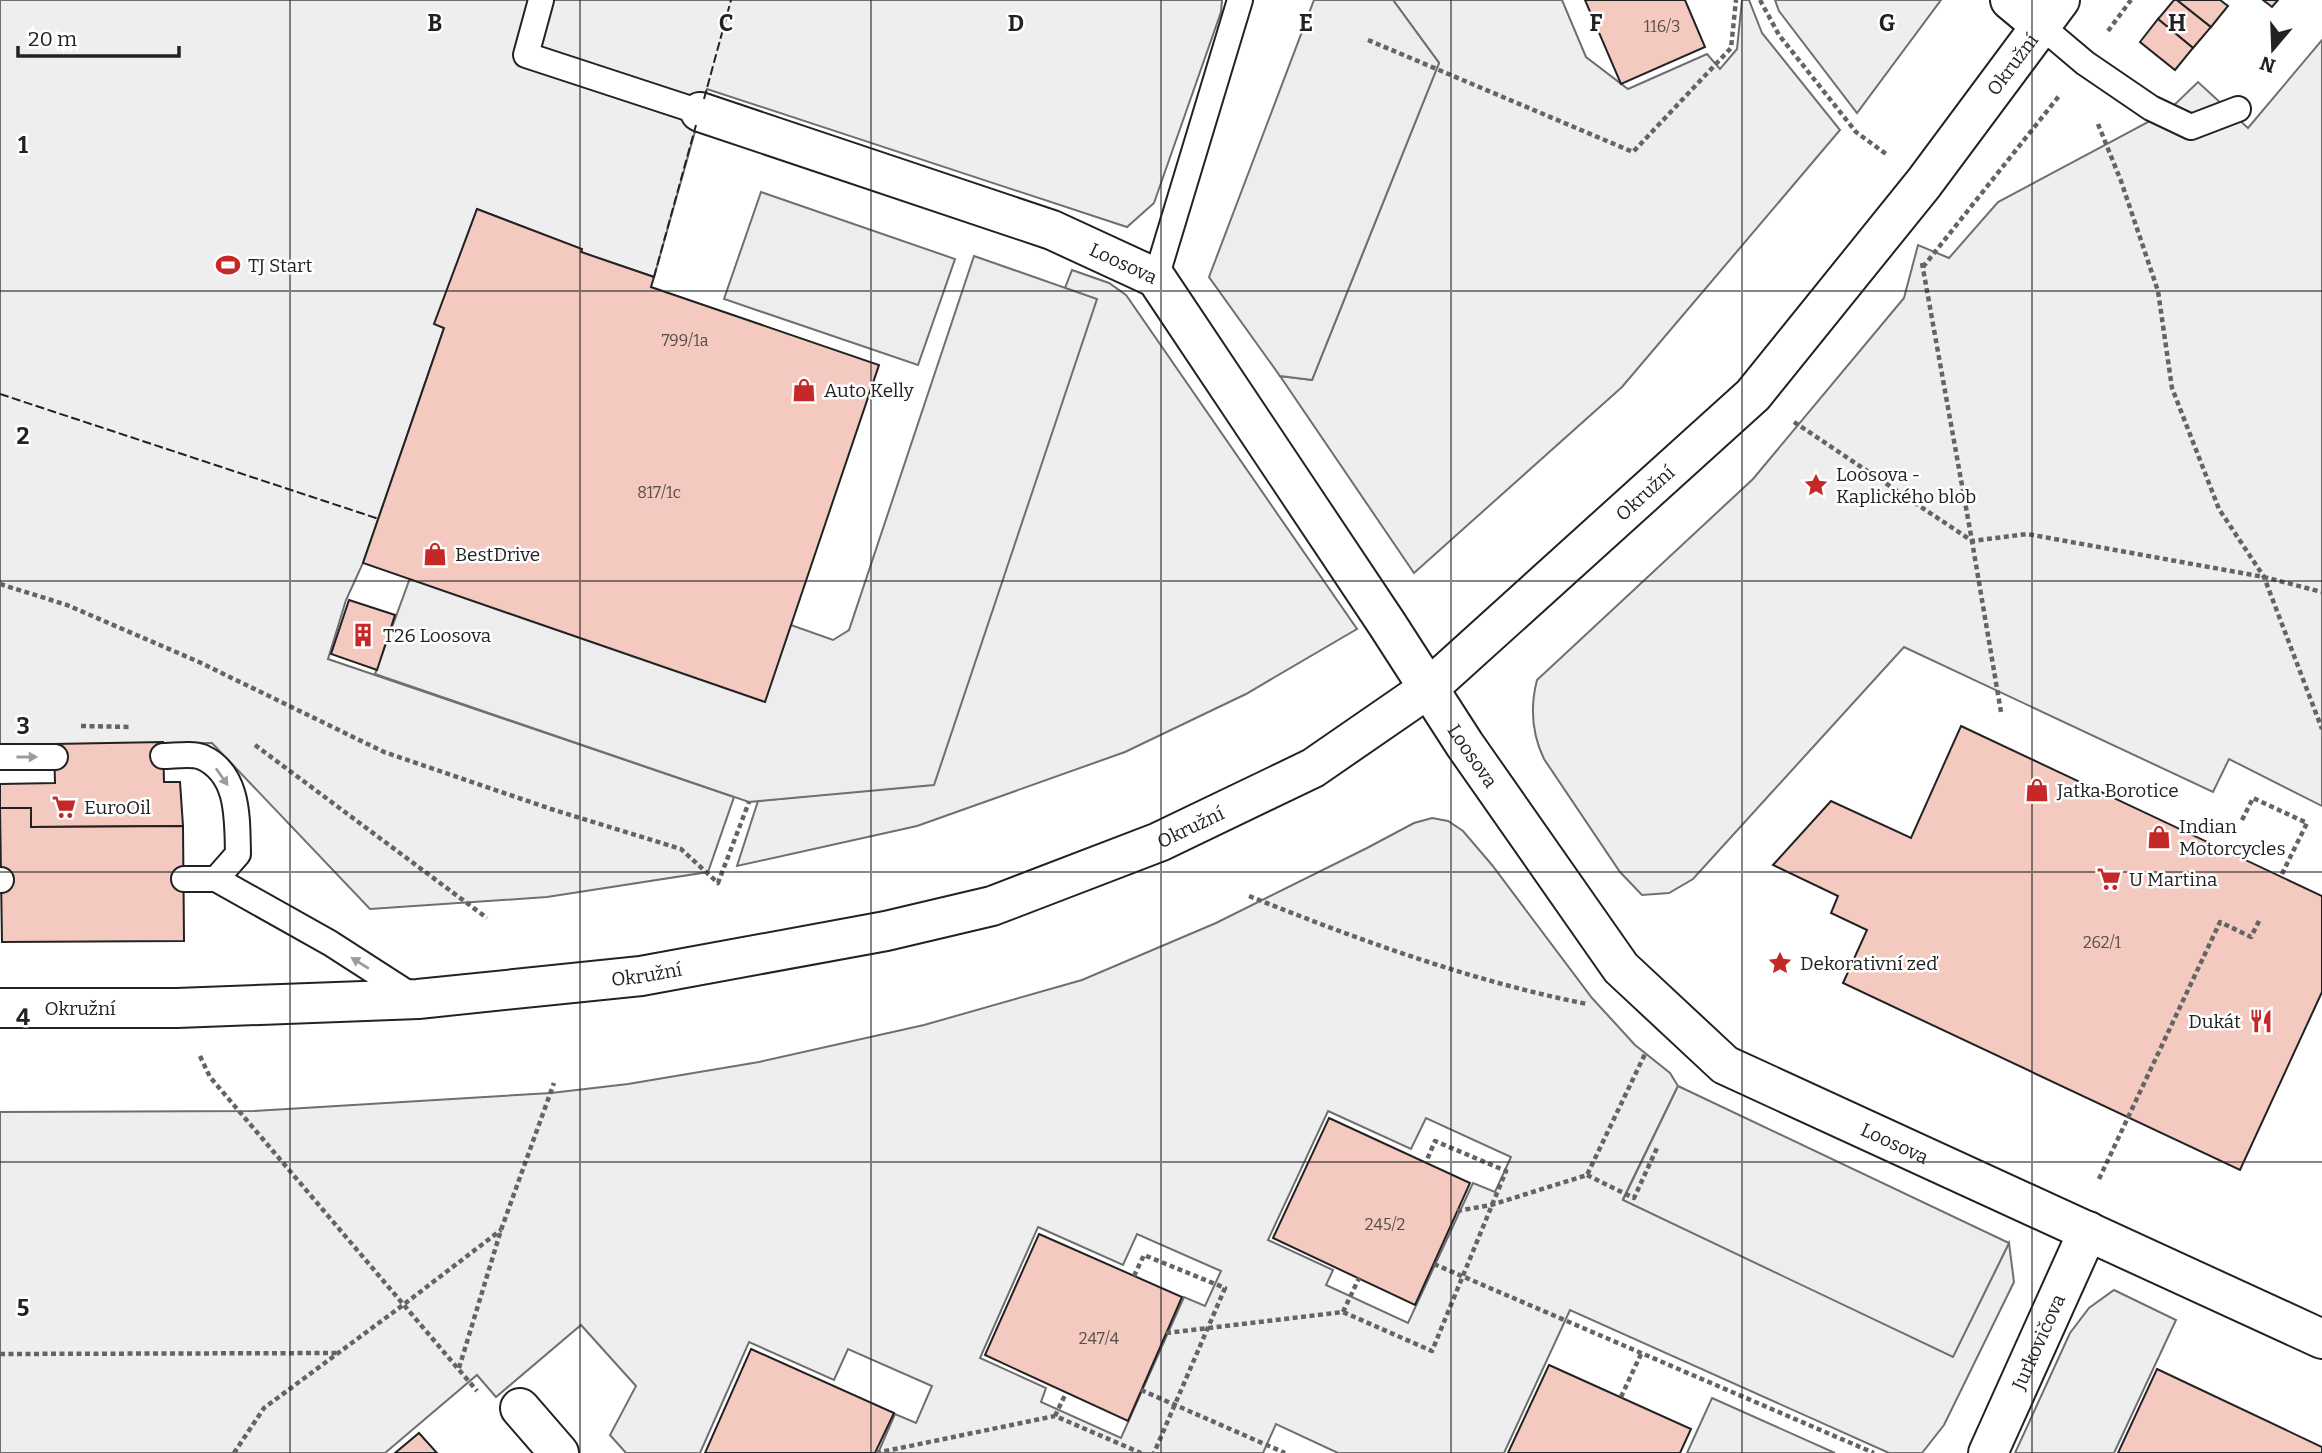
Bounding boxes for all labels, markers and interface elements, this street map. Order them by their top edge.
text: B [428,9,442,37]
text: C [719,9,733,37]
text: D [1008,9,1024,37]
text: E [1299,9,1313,37]
text: F [1590,9,1603,37]
text: G [1879,9,1896,37]
text: H [2168,9,2186,37]
scale bar [18,14,178,58]
north arrow [2238,14,2308,84]
house number: 116/3 [1644,17,1680,36]
text: 20 m [28,26,77,52]
street label: Okružní [1982,29,2043,100]
text: N [2257,51,2278,78]
text: 1 [18,131,28,159]
street label: Loosova [1086,238,1161,289]
sports icon: TJ Start [214,251,242,279]
place label: TJ Start [248,254,313,277]
house number: 799/1a [662,331,709,350]
shop icon: Auto Kelly [790,376,818,404]
place label: Auto Kelly [824,379,915,402]
text: 2 [17,422,30,450]
street label: Okružní [1611,461,1680,526]
place label: Loosova - Kaplického blob [1836,463,1976,508]
place icon: Loosova - Kaplického blob [1802,471,1830,499]
house number: 817/1c [637,483,681,502]
shop icon: BestDrive [421,540,449,568]
place label: BestDrive [455,543,540,566]
building icon: T26 Loosova [349,621,377,649]
place label: T26 Loosova [383,624,492,647]
text: 3 [16,712,30,740]
street label: Loosova [1443,720,1503,793]
one-way arrow [17,751,39,763]
one-way arrow [216,767,229,787]
shop icon: Jatka Borotice [2023,776,2051,804]
place label: Jatka Borotice [2056,779,2179,802]
supermarket icon: EuroOil [50,793,78,821]
place label: EuroOil [84,796,151,819]
street label: Okružní [1153,801,1228,853]
place label: Indian Motorcycles [2179,815,2285,860]
shop icon: Indian Motorcycles [2145,823,2173,851]
supermarket icon: U Martina [2095,865,2123,893]
place label: U Martina [2129,868,2218,891]
house number: 262/1 [2083,933,2122,952]
place icon: Dekorativní zeď [1766,949,1794,977]
place label: Dekorativní zeď [1800,952,1939,975]
one-way arrow [350,956,370,969]
street label: Okružní [610,958,684,991]
street label: Okružní [44,997,116,1020]
text: 4 [16,1003,30,1031]
restaurant icon: Dukát [2247,1007,2275,1035]
place label: Dukát [2188,1010,2241,1033]
street label: Loosova [1857,1118,1933,1169]
house number: 245/2 [1365,1215,1405,1234]
street label: Jurkovičova [2007,1290,2070,1394]
text: 5 [17,1294,29,1322]
house number: 247/4 [1079,1329,1120,1348]

